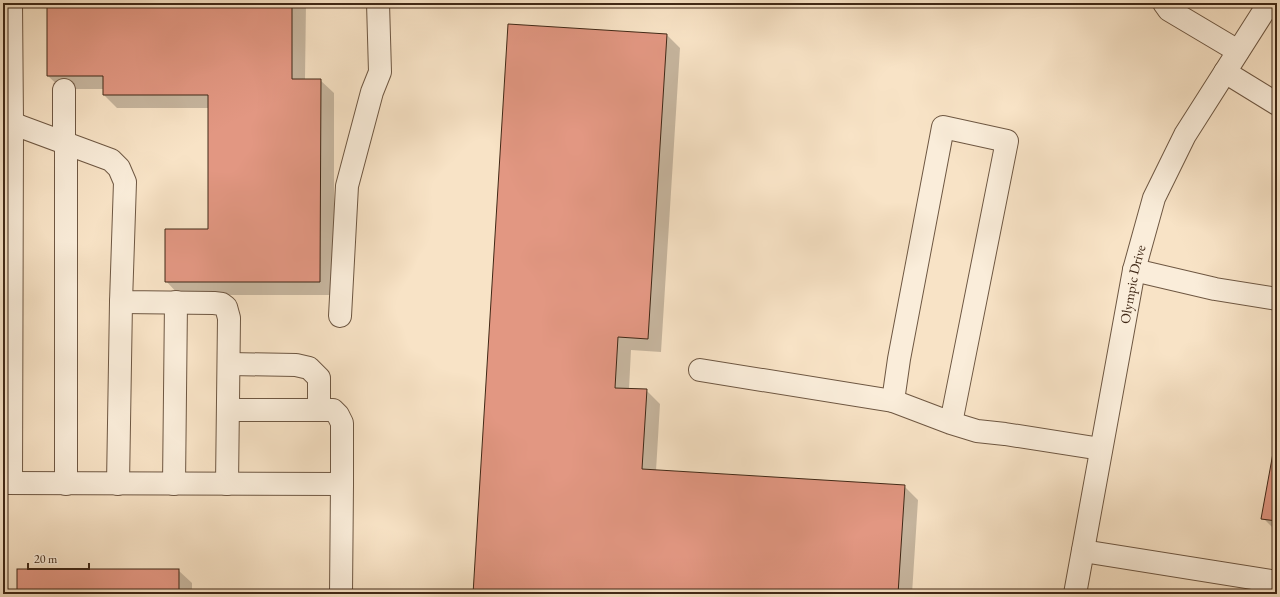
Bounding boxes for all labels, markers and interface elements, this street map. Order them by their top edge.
street label: Olympic Drive [1115,242,1150,325]
scale bar [28,545,89,571]
text: 20 m [34,551,58,567]

